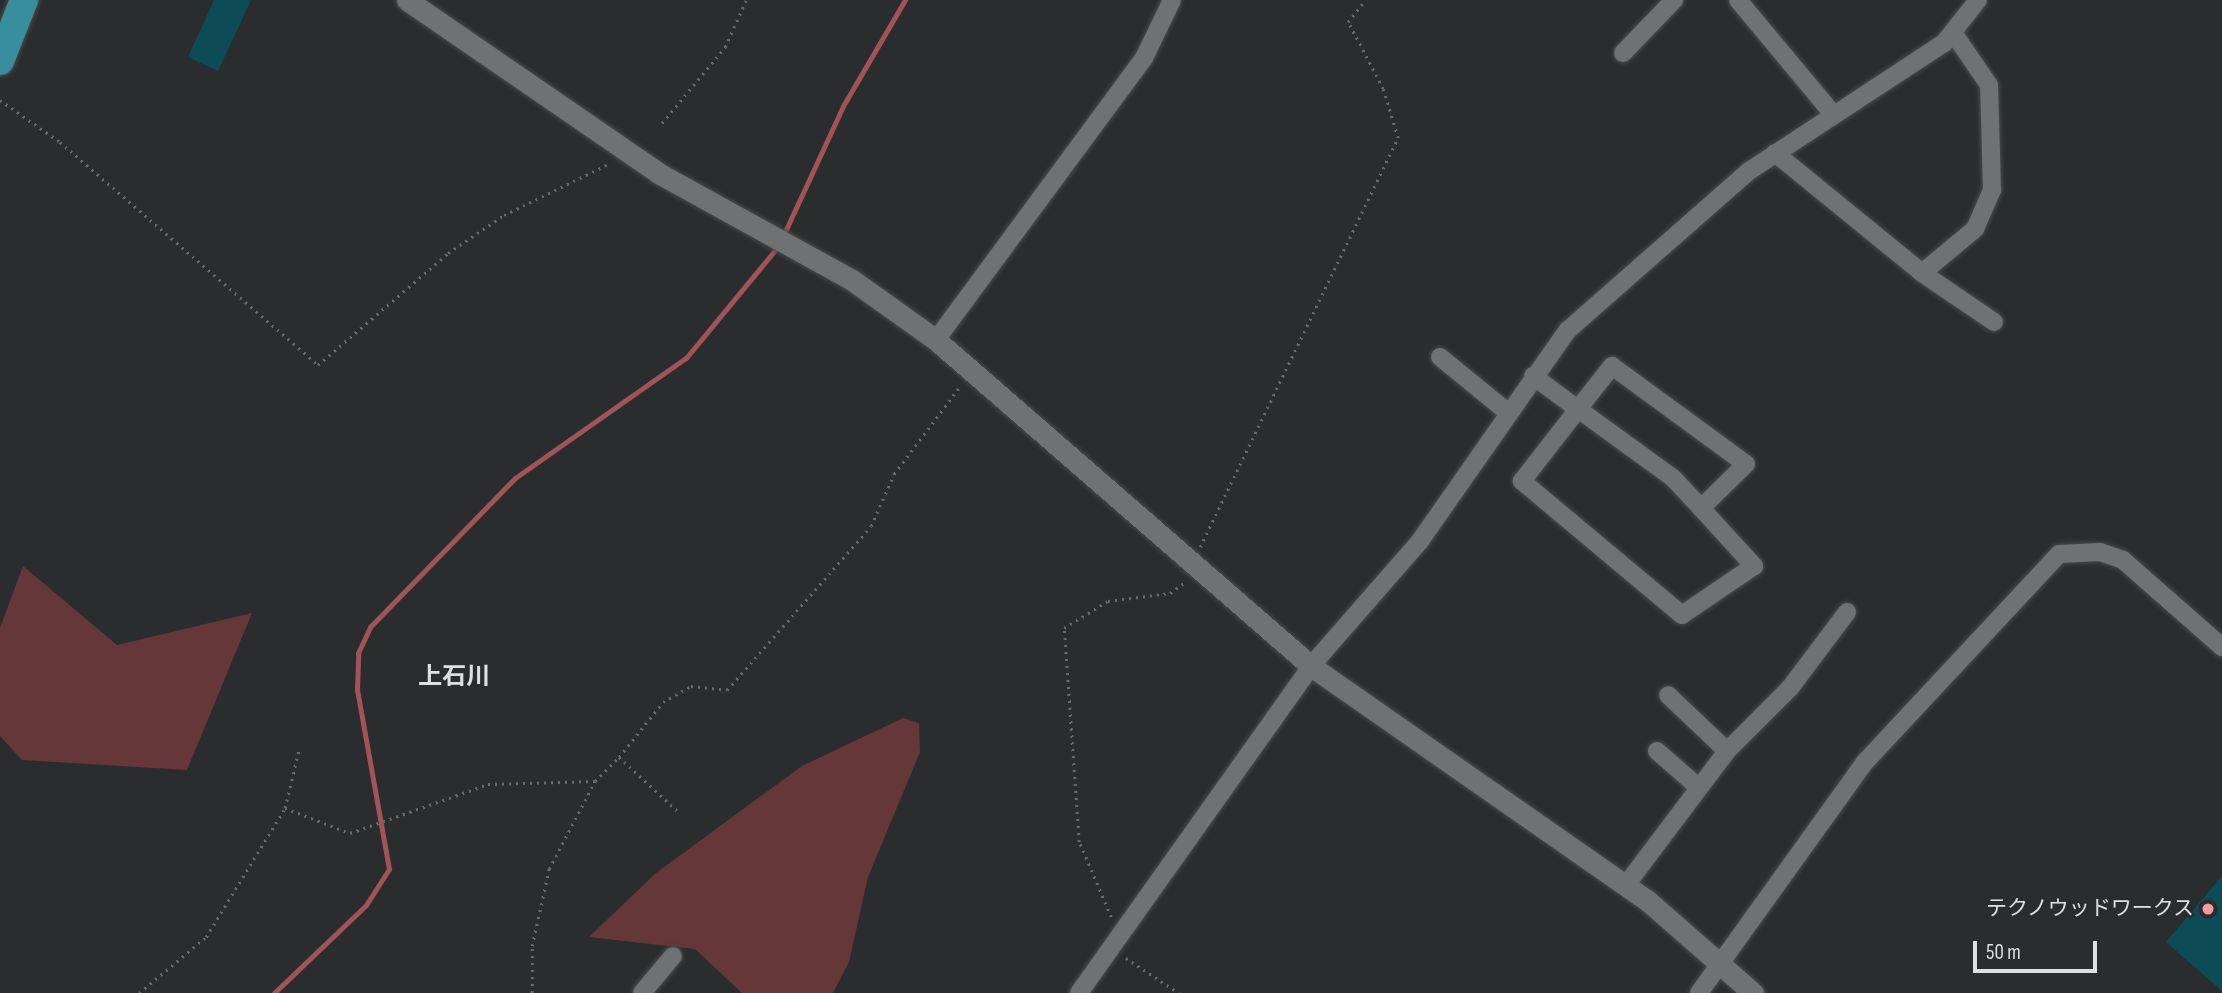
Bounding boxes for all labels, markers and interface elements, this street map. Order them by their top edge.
district label: 上石川 [418,663,490,691]
place label: テクノウッドワークス [1984,896,2194,922]
marker: テクノウッドワークス [2200,901,2216,917]
scale bar [1977,926,2101,970]
text: 50 m [1986,940,2021,965]

